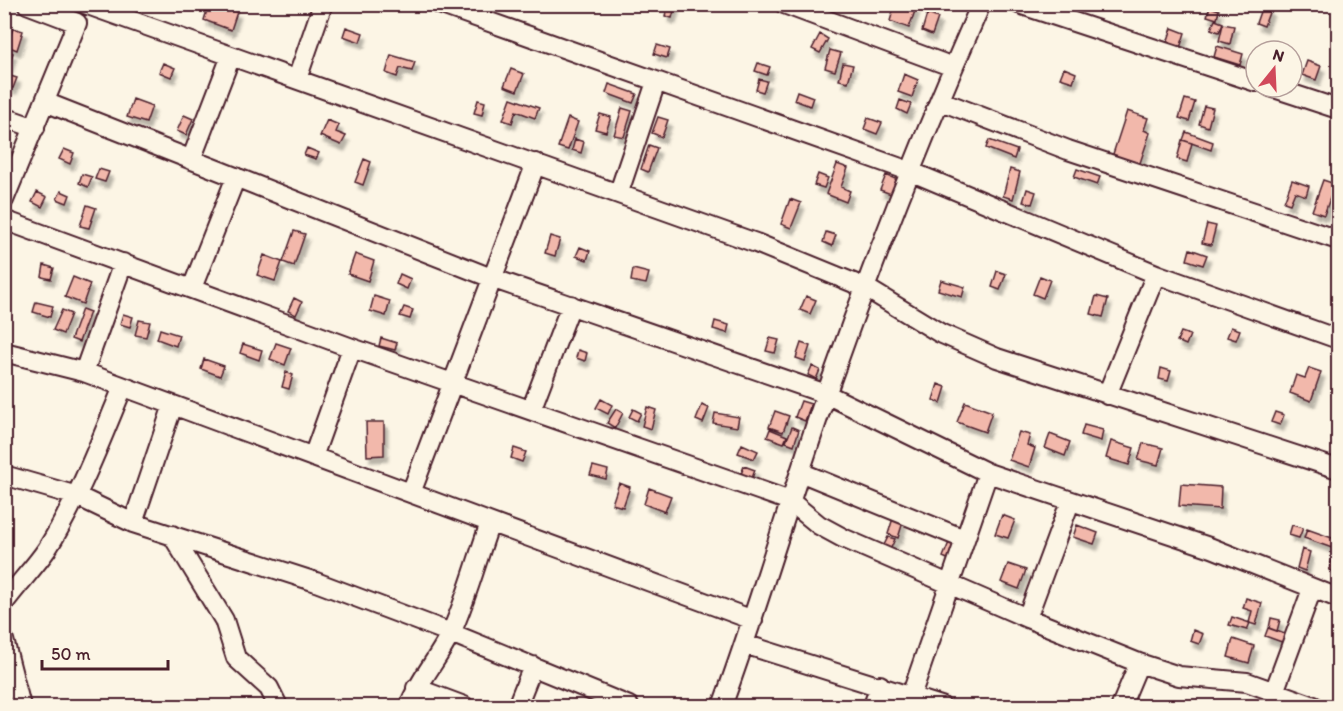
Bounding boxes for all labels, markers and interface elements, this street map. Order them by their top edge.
north arrow [1244,39,1304,99]
text: N [1270,45,1287,66]
scale bar [42,633,168,671]
text: 50 m [51,643,91,665]

